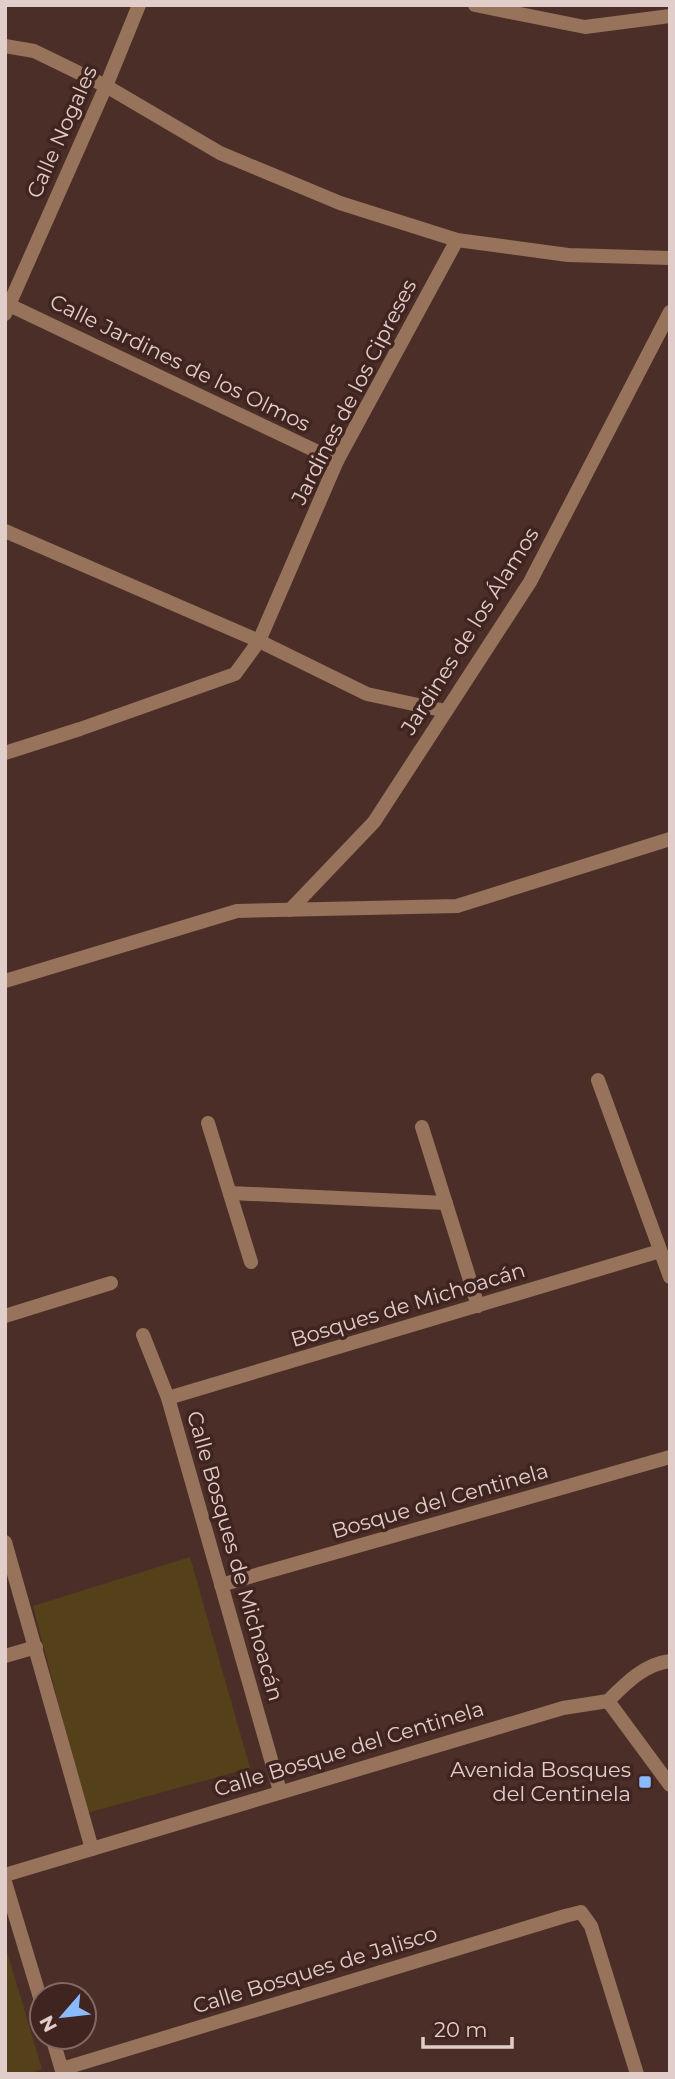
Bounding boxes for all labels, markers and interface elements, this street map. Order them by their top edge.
street label: Calle Nogales [21,62,102,202]
street label: Jardines de los Cipreses [285,275,421,509]
street label: Calle Jardines de los Olmos [46,289,314,437]
street label: Jardines de los Álamos [395,523,544,740]
street label: Bosques de Michoacán [288,1257,528,1352]
street label: Calle Bosques de Michoacán [182,1408,289,1704]
street label: Bosque del Centinela [329,1458,551,1543]
street label: Calle Bosque del Centinela [211,1696,487,1802]
place label: Avenida Bosques del Centinela [450,1757,631,1806]
marker: Avenida Bosques del Centinela [637,1774,653,1790]
street label: Calle Bosques de Jalisco [190,1920,440,2019]
north arrow [28,1981,98,2051]
scale bar [423,2006,512,2050]
text: N [35,2012,62,2036]
text: 20 m [434,2017,488,2042]

